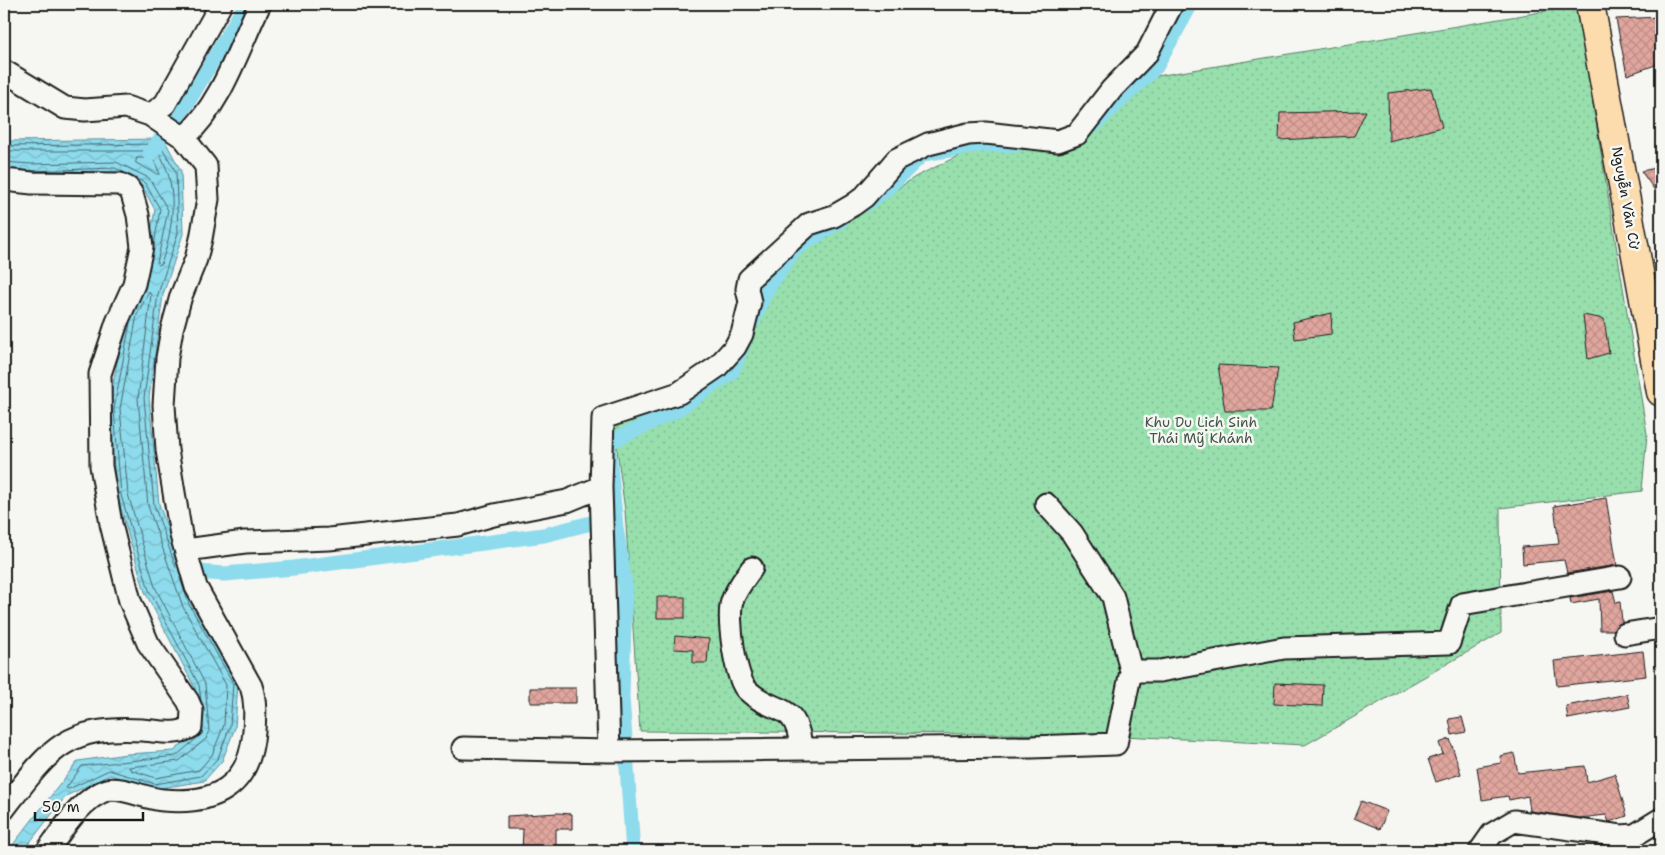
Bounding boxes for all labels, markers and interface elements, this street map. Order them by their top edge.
street label: Nguyễn Văn Cừ [1608,145,1644,251]
park label: Khu Du Lịch Sinh Thái Mỹ Khánh [1145,413,1257,447]
scale bar [35,790,142,822]
text: 50 m [42,797,80,817]

